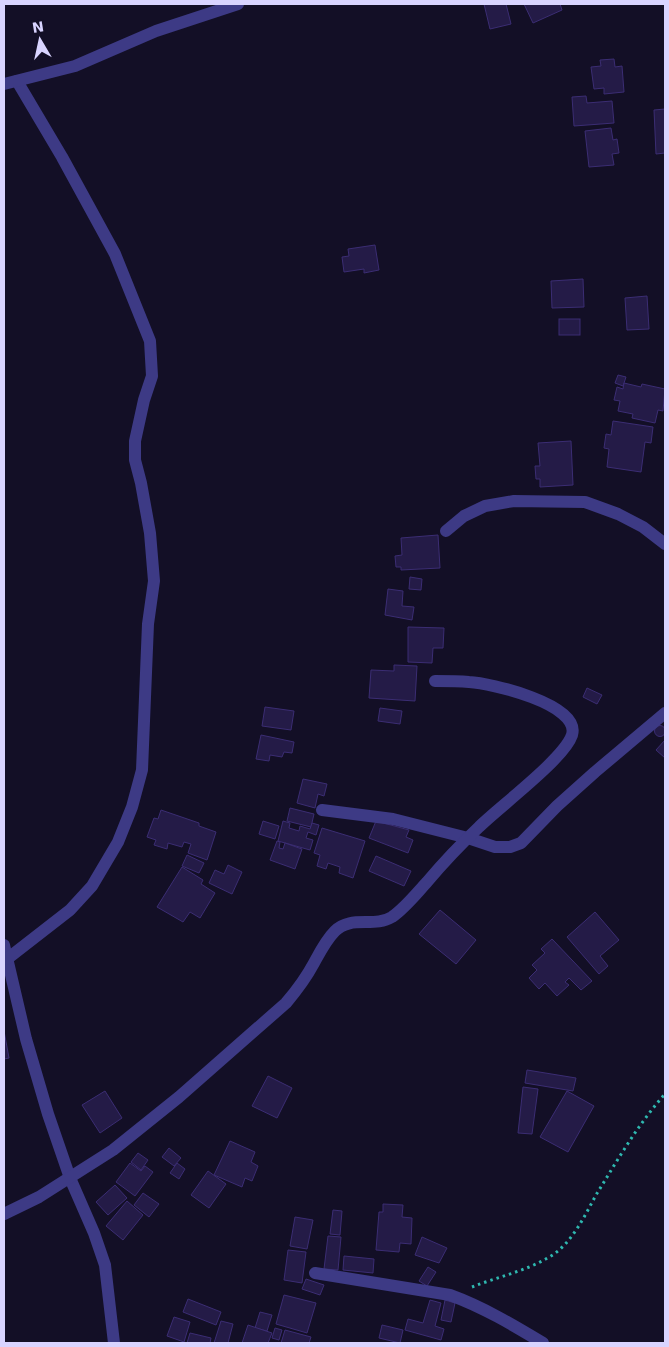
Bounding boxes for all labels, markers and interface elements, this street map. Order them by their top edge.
north arrow [15,15,65,65]
text: N [31,18,45,36]

